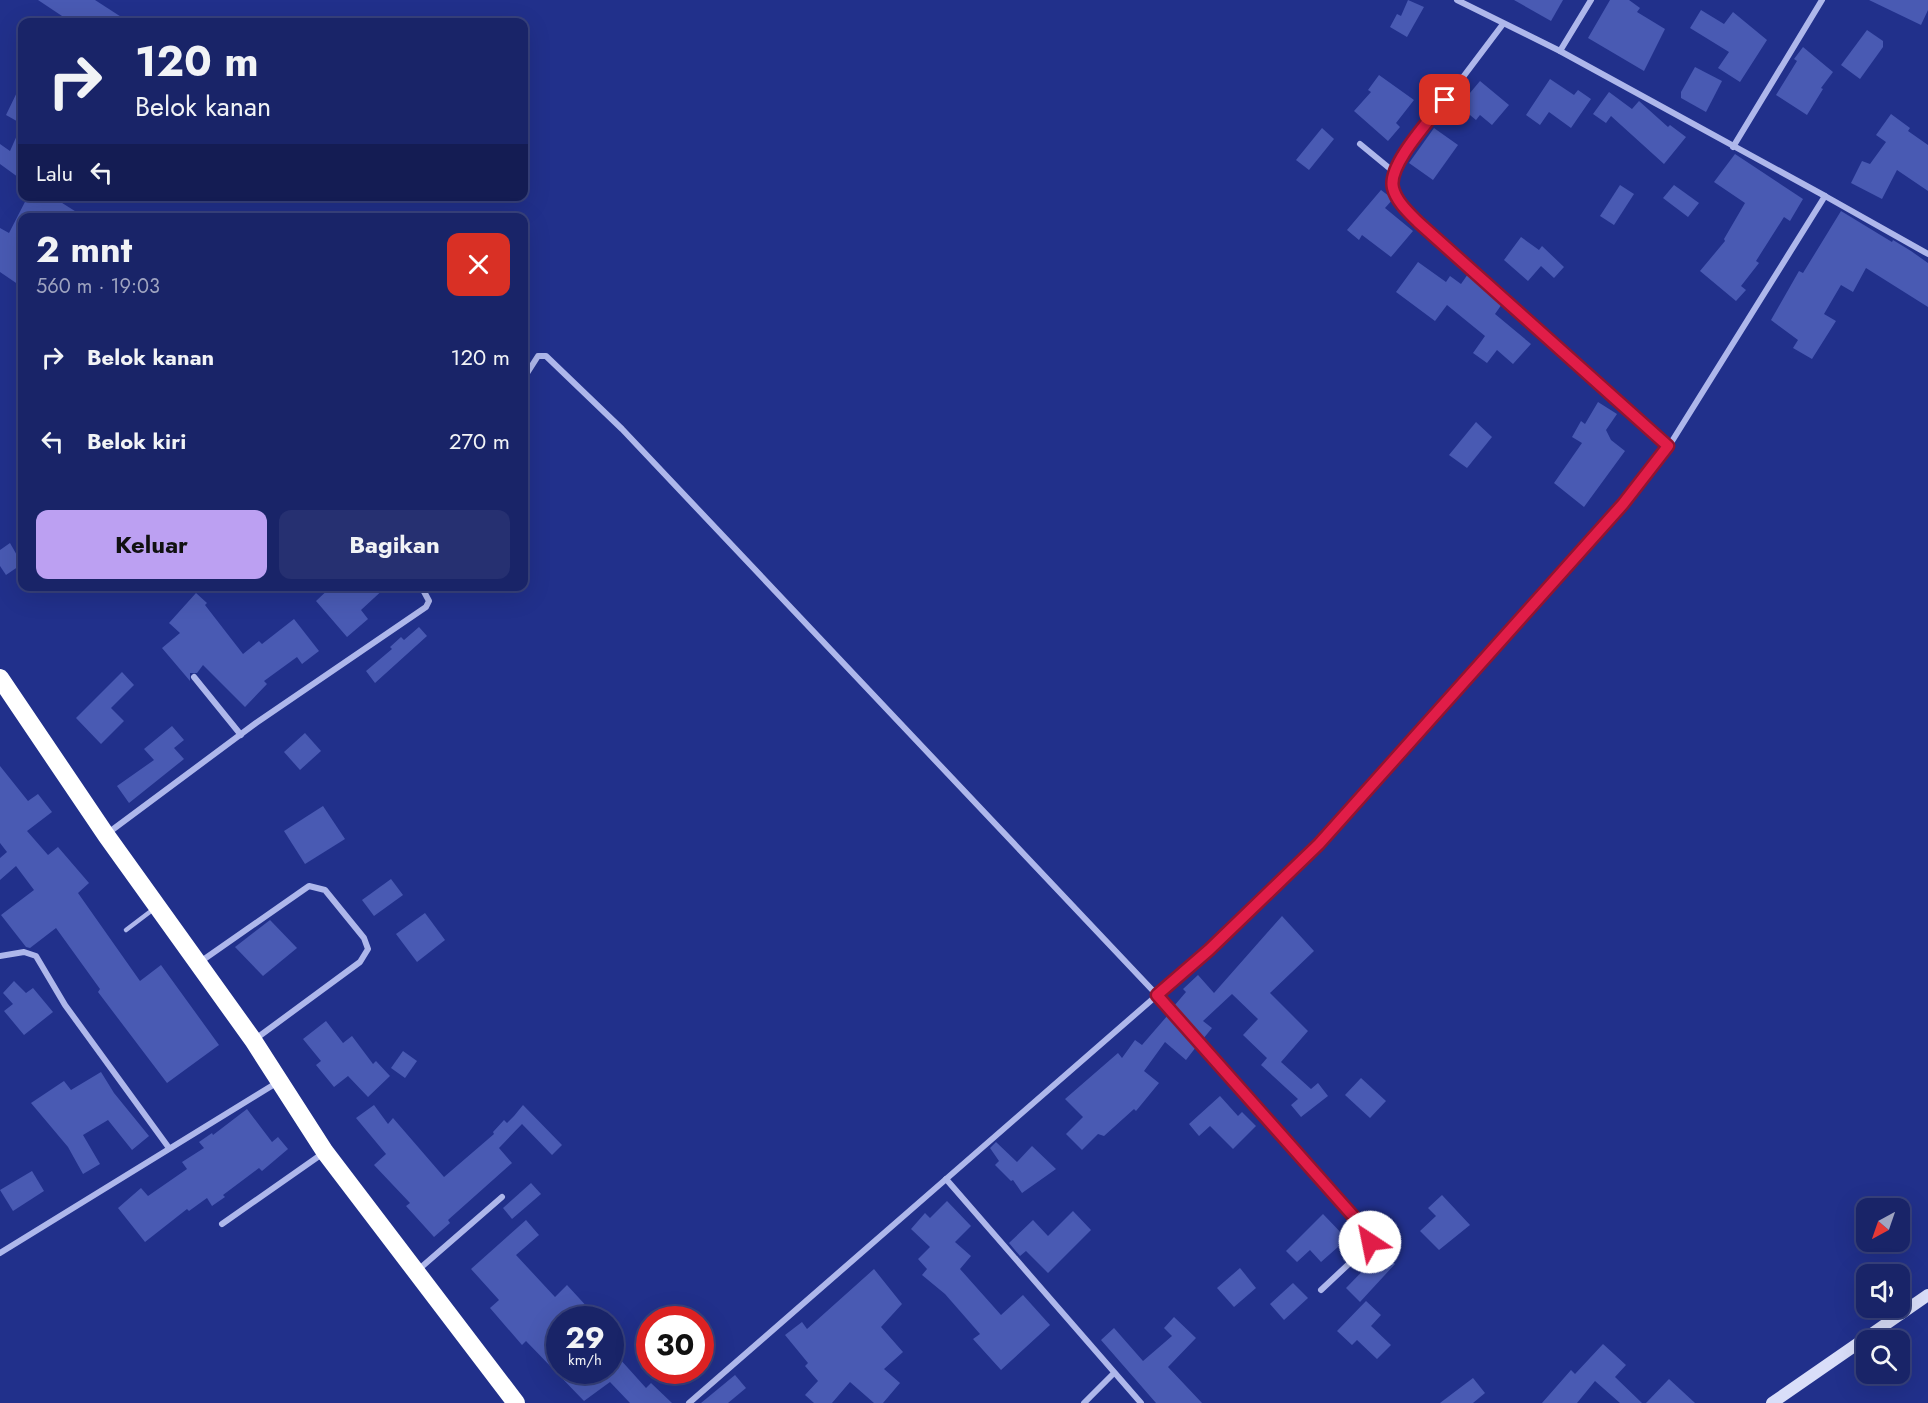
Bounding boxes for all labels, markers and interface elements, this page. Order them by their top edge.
text: 120 m [135,31,259,92]
icon: right [36,42,114,120]
pin [1419,74,1470,125]
icon: arrive [1428,83,1461,116]
text: Belok kanan [135,87,271,126]
icon: left [85,156,118,189]
text: Lalu [36,157,73,189]
text: 2 mnt [36,223,132,275]
button: close [447,233,510,296]
text: 560 m · 19:03 [36,272,160,301]
icon: right [36,341,69,374]
text: Belok kanan [87,341,214,373]
text: 120 m [451,341,510,373]
icon: left [36,425,69,458]
text: Belok kiri [87,425,186,457]
text: 270 m [449,425,510,457]
button: Keluar [36,510,267,579]
button: Bagikan [279,510,510,579]
north arrow [1856,1198,1910,1252]
map controls [1856,1198,1910,1384]
position arrow [1338,1210,1402,1274]
button: sound [1856,1264,1910,1318]
speed limit sign: 30 [636,1306,714,1384]
text: 29 [565,1316,605,1359]
button: search [1856,1330,1910,1384]
text: km/h [568,1349,602,1371]

